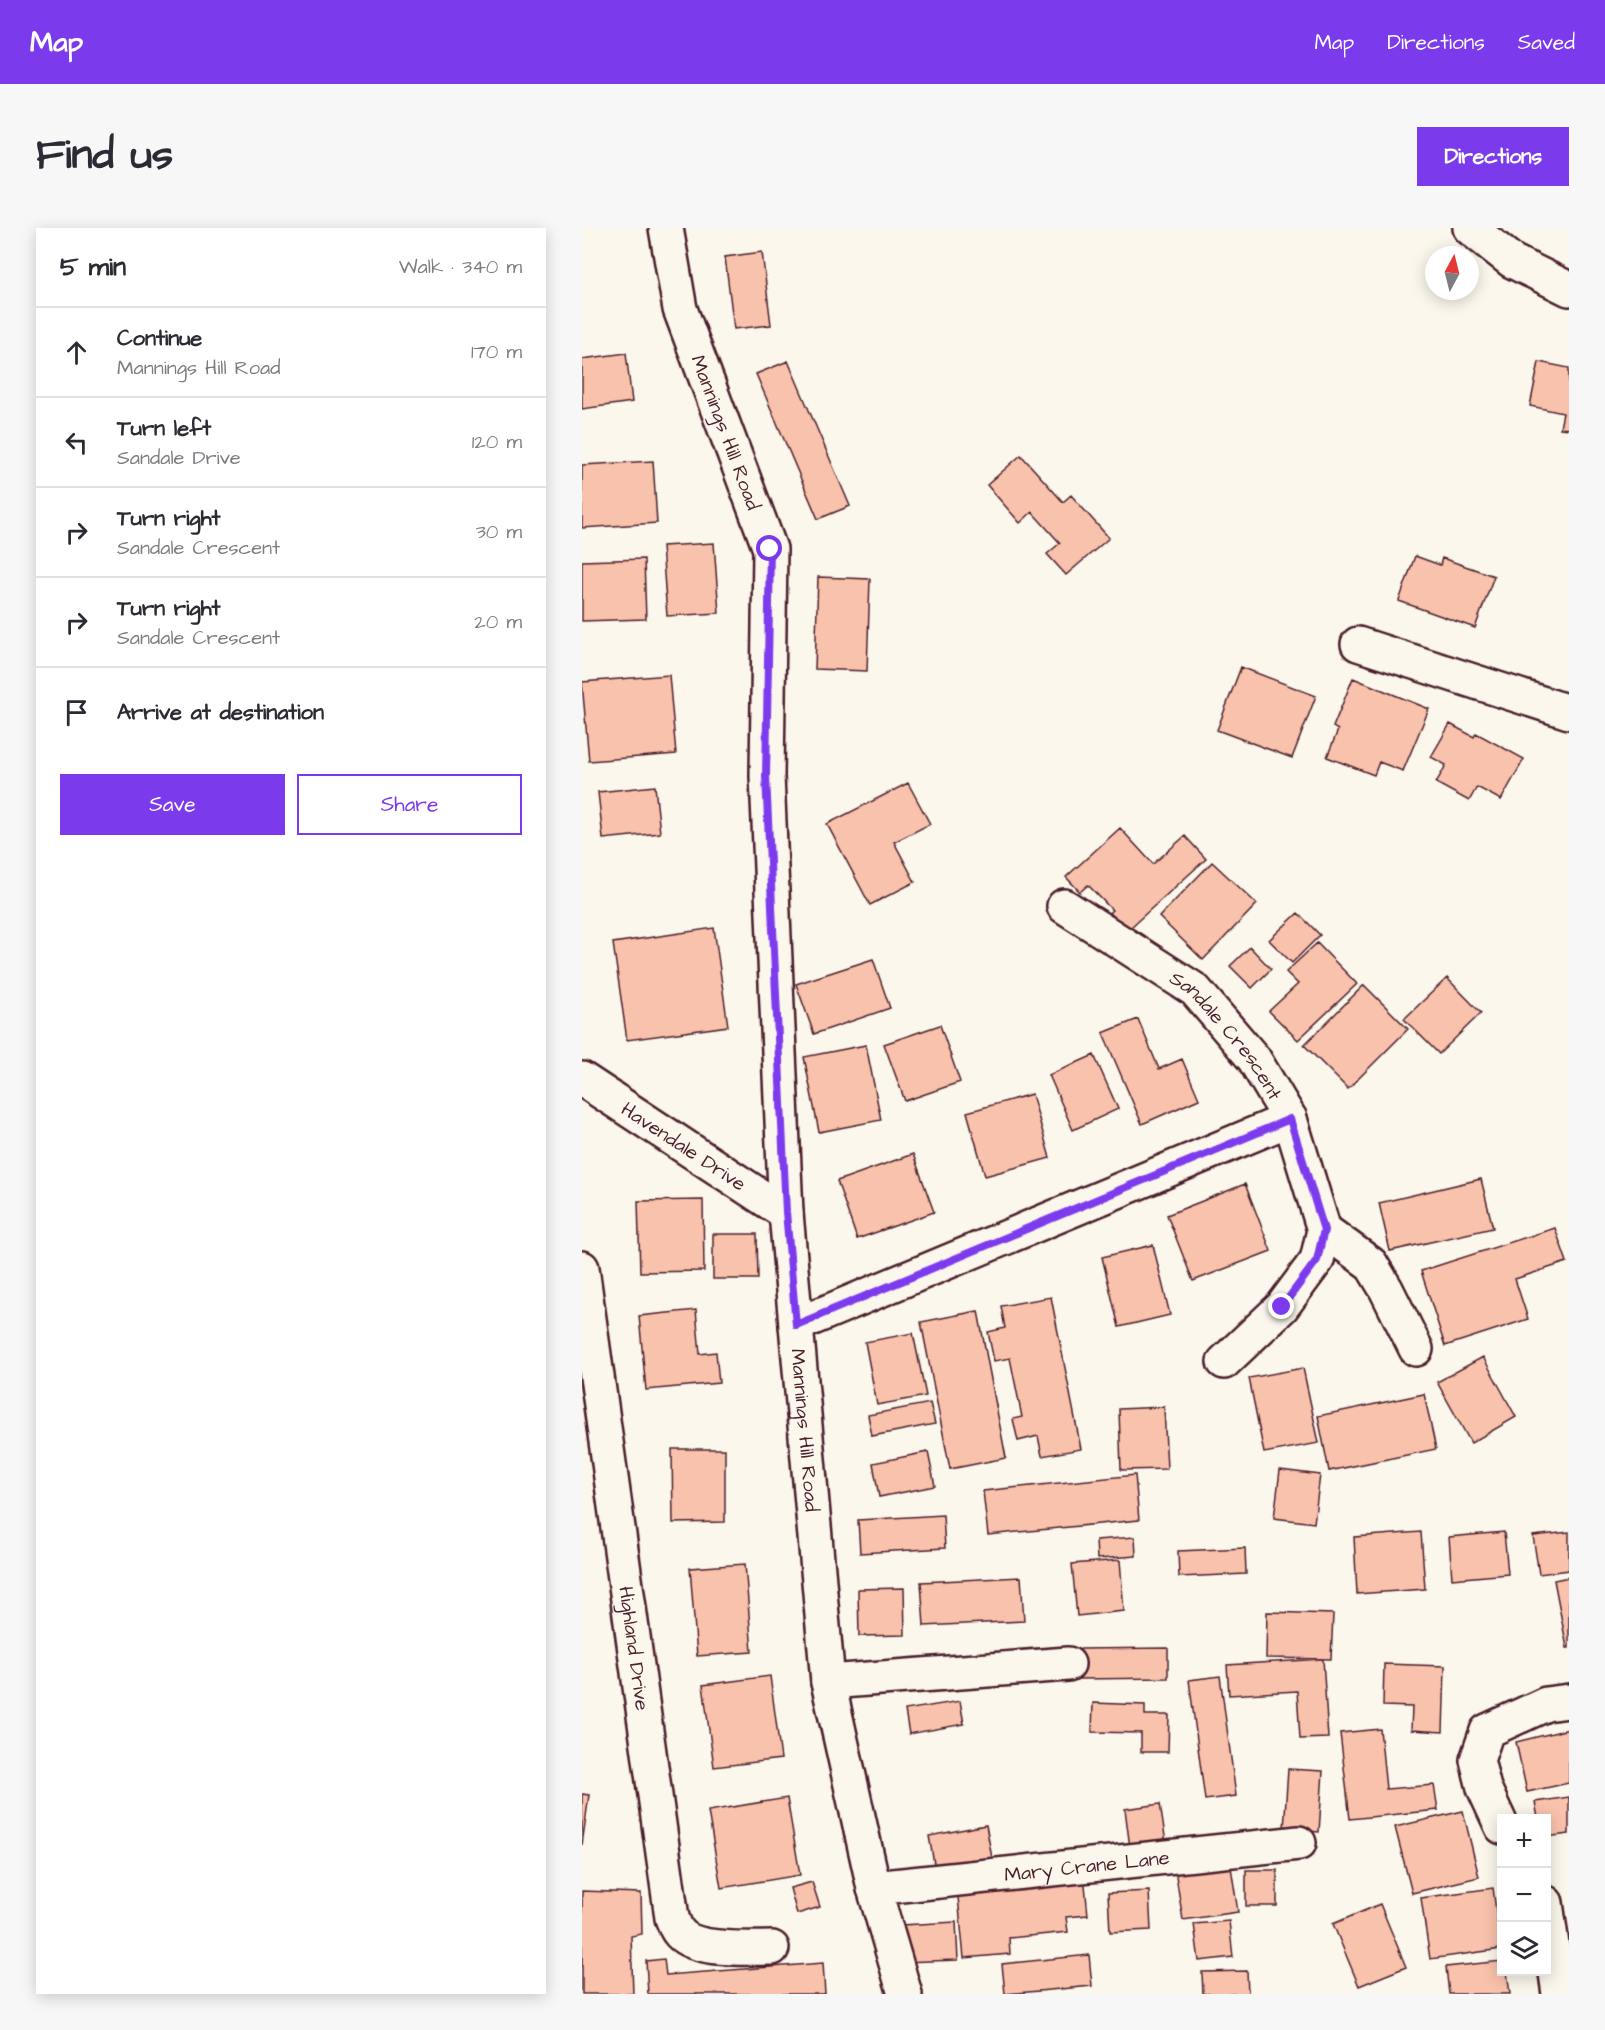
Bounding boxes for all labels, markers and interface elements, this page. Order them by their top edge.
text: Map [30,23,83,62]
text: Map [1314,28,1354,57]
text: Directions [1387,28,1485,57]
text: Saved [1518,28,1575,57]
text: Find us [36,127,173,185]
button: Directions [1417,127,1569,186]
north arrow [1425,246,1479,300]
text: 5 min [60,249,126,285]
text: Walk · 340 m [399,253,522,281]
text: Continue [117,323,202,354]
icon: ahead [60,336,93,369]
text: 170 m [471,338,522,366]
street label: Mannings Hill Road [684,351,767,514]
text: Mannings Hill Road [117,354,280,382]
text: Turn left [117,413,211,444]
icon: left [60,426,93,459]
text: 120 m [472,428,522,456]
text: Sandale Drive [117,444,241,472]
text: Turn right [117,503,220,534]
icon: right [60,516,93,549]
text: 30 m [476,518,522,546]
text: Sandale Crescent [117,534,280,562]
route start [756,535,782,561]
text: Turn right [117,593,220,624]
icon: right [60,606,93,639]
text: 20 m [474,608,522,636]
text: Sandale Crescent [117,624,280,652]
icon: arrive [60,696,93,729]
text: Arrive at destination [117,697,324,728]
button: Save [60,774,285,835]
button: Share [297,774,522,835]
street label: Sandale Crescent [1164,964,1288,1105]
street label: Havendale Drive [615,1096,752,1198]
route end [1268,1293,1294,1319]
street label: Mannings Hill Road [783,1348,826,1513]
street label: Highland Drive [611,1585,656,1713]
map controls [1497,1814,1551,1976]
button: + [1497,1814,1551,1868]
street label: Mary Crane Lane [1003,1844,1171,1889]
button: − [1497,1868,1551,1922]
button: layers [1497,1922,1551,1976]

